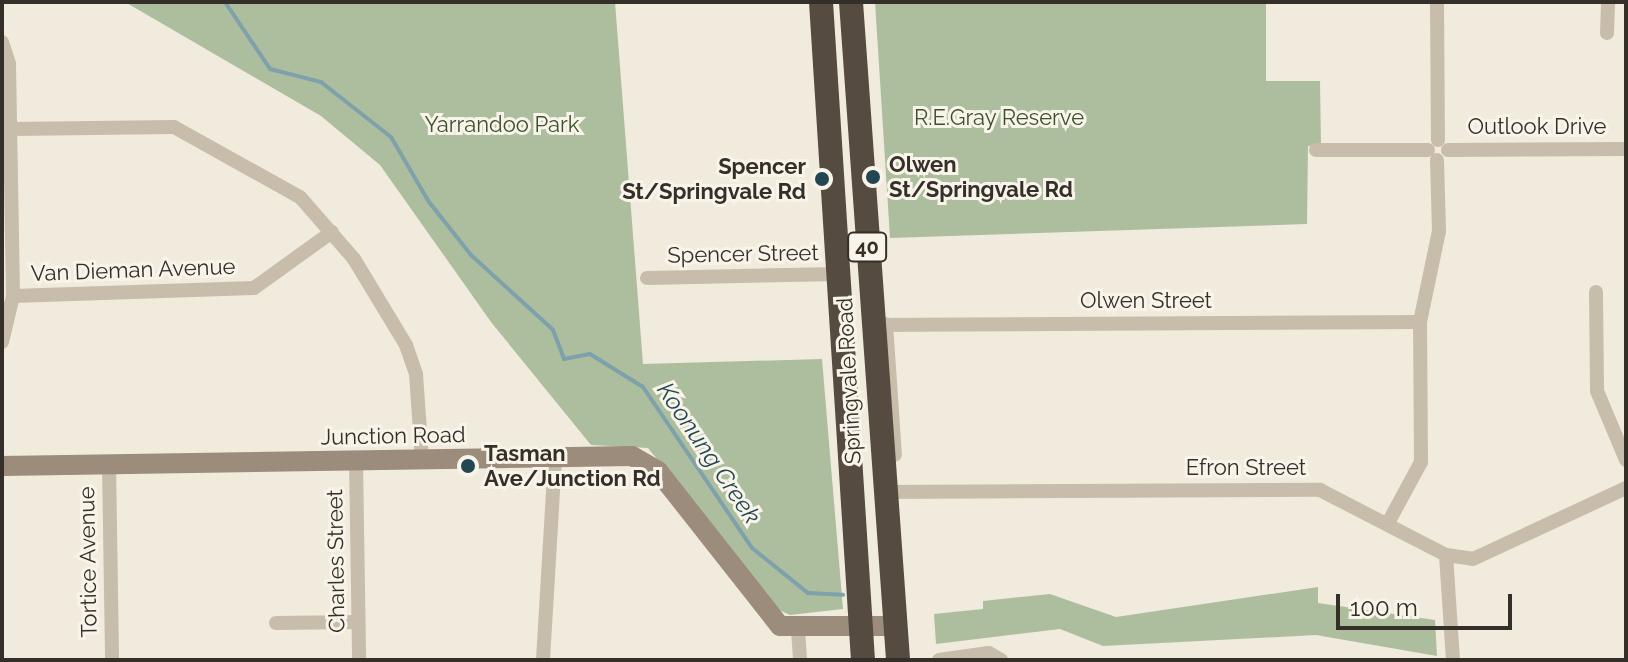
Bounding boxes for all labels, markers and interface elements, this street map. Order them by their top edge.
park label: R.E.Gray Reserve [914,105,1084,131]
park label: Yarrandoo Park [425,112,579,138]
street label: Outlook Drive [1468,114,1606,140]
place label: Olwen St/Springvale Rd [889,151,1073,202]
place label: Spencer St/Springvale Rd [622,153,806,204]
marker: Olwen St/Springvale Rd [864,168,882,186]
marker: Spencer St/Springvale Rd [813,170,831,188]
road number: 40 [847,231,887,263]
street label: Spencer Street [667,239,819,269]
street label: Van Dieman Avenue [30,253,236,287]
street label: Olwen Street [1080,288,1212,314]
street label: Springvale Road [831,297,867,465]
water label: Koonung Creek [651,377,767,529]
street label: Junction Road [320,422,466,450]
place label: Tasman Ave/Junction Rd [484,440,661,492]
street label: Efron Street [1186,455,1306,481]
marker: Tasman Ave/Junction Rd [459,457,477,475]
street label: Tortice Avenue [73,486,103,638]
street label: Charles Street [322,489,350,633]
scale bar [1340,578,1516,628]
text: 100 m [1350,593,1418,622]

